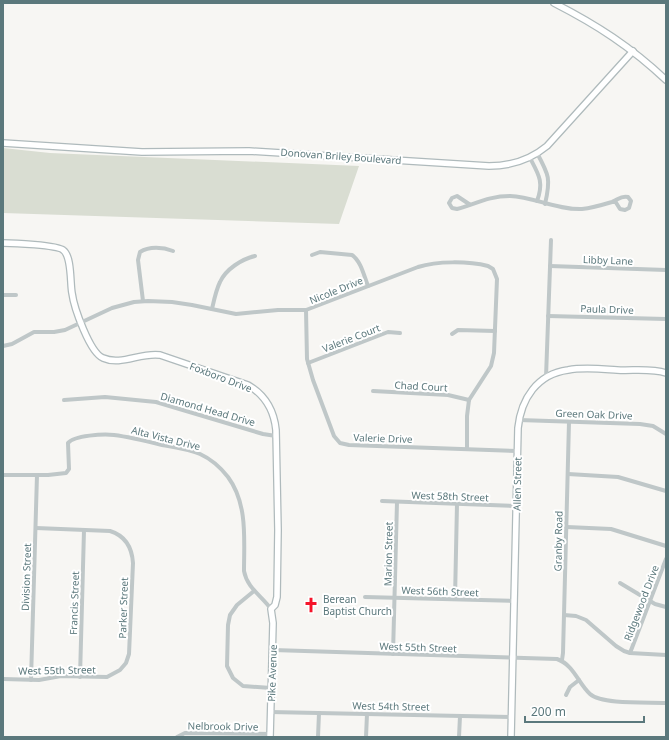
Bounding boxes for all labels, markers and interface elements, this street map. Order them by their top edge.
street label: Donovan Briley Boulevard [280,145,402,167]
street label: Libby Lane [583,252,634,268]
street label: Nicole Drive [307,273,365,307]
street label: Paula Drive [580,301,634,317]
street label: Valerie Court [320,320,382,355]
street label: Foxboro Drive [188,359,255,395]
street label: Chad Court [394,378,448,394]
street label: Diamond Head Drive [159,389,257,429]
street label: Green Oak Drive [555,406,633,422]
street label: Alta Vista Drive [130,423,202,453]
street label: Valerie Drive [353,430,413,446]
street label: Allen Street [510,457,524,511]
street label: West 58th Street [411,488,489,504]
street label: Granby Road [550,511,566,571]
street label: Marion Street [380,521,396,586]
street label: Division Street [18,543,34,611]
street label: Ridgewood Drive [620,563,662,643]
street label: Francis Street [66,571,82,635]
street label: Parker Street [115,577,131,639]
street label: West 56th Street [401,583,479,599]
place label: Berean Baptist Church [323,592,392,618]
church icon: Berean Baptist Church [302,596,320,614]
street label: West 55th Street [379,639,457,655]
street label: Pike Avenue [264,644,280,702]
street label: West 55th Street [18,662,96,678]
street label: West 54th Street [352,698,430,714]
scale bar [525,698,644,724]
text: 200 m [531,703,566,720]
street label: Nelbrook Drive [188,718,259,734]

